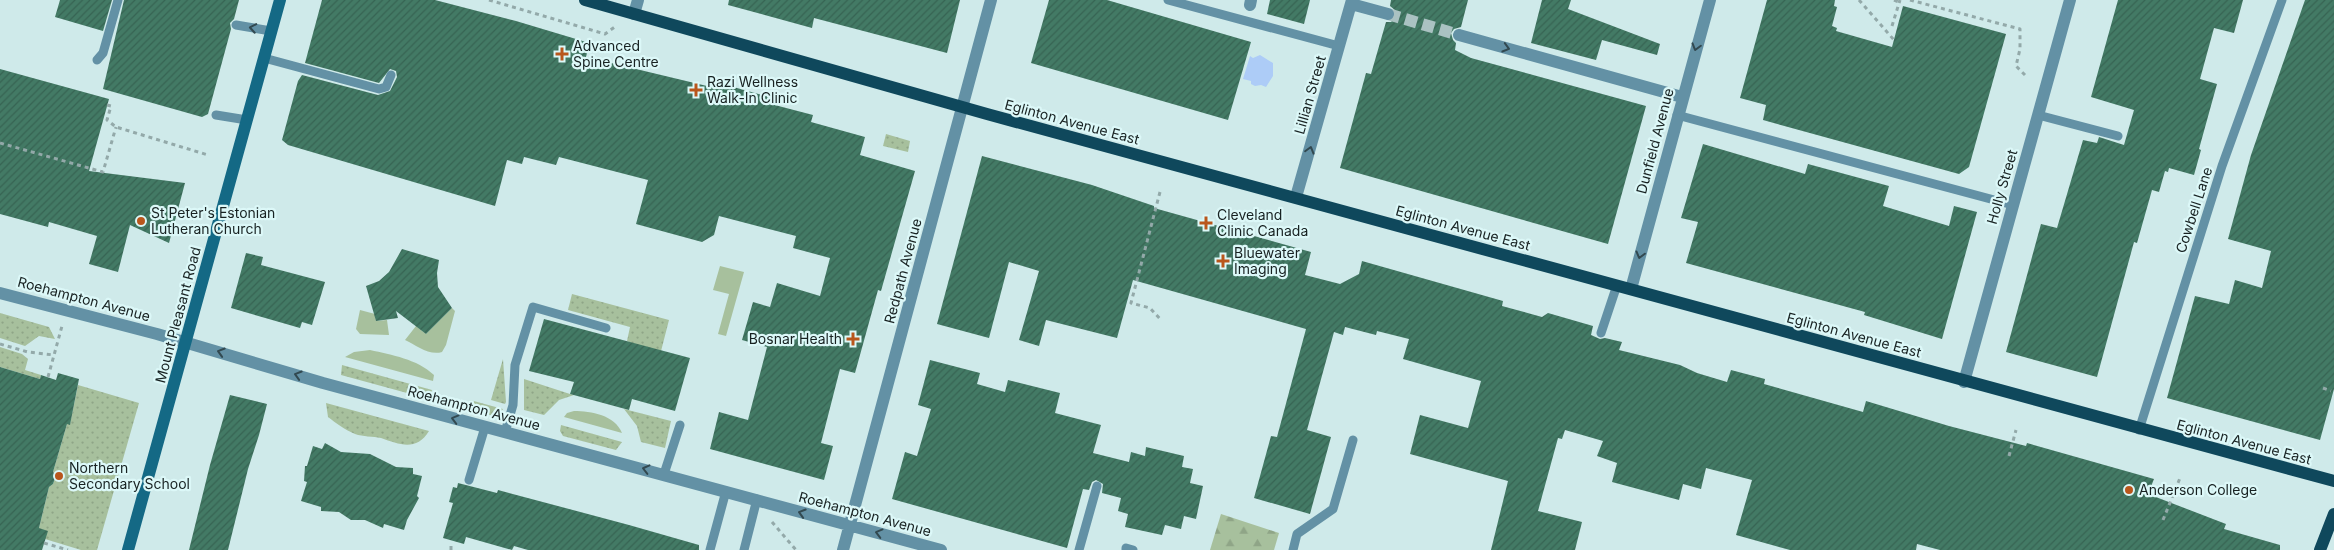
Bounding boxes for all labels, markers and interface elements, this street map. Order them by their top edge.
one-way arrow [249,23,258,33]
place label: Advanced Spine Centre [573,37,659,70]
one-way arrow [1501,42,1509,52]
one-way arrow [1692,42,1702,50]
marker: Advanced Spine Centre [555,47,569,61]
street label: Lillian Street [1290,53,1329,136]
place label: Razi Wellness Walk-In Clinic [707,73,798,106]
marker: Razi Wellness Walk-In Clinic [689,83,703,97]
street label: Dunfield Avenue [1632,86,1677,195]
street label: Eglinton Avenue East [1003,95,1142,148]
one-way arrow [1304,147,1314,155]
street label: Holly Street [1983,147,2020,226]
street label: Cowbell Lane [2172,165,2215,255]
street label: Eglinton Avenue East [1394,201,1533,254]
place label: St Peter's Estonian Lutheran Church [151,204,275,237]
place label: Cleveland Clinic Canada [1217,206,1308,239]
marker: St Peter's Estonian Lutheran Church [135,215,147,227]
street label: Redpath Avenue [880,216,925,325]
marker: Cleveland Clinic Canada [1199,216,1213,230]
place label: Bluewater Imaging [1234,244,1300,277]
street label: Mount Pleasant Road [151,245,204,385]
one-way arrow [1635,251,1646,260]
marker: Bluewater Imaging [1216,254,1230,268]
street label: Roehampton Avenue [16,273,152,324]
street label: Eglinton Avenue East [1785,308,1924,361]
place label: Bosnar Health [749,330,842,347]
marker: Bosnar Health [846,332,860,346]
one-way arrow [217,347,225,357]
one-way arrow [295,371,303,381]
street label: Roehampton Avenue [406,382,542,433]
one-way arrow [451,414,459,424]
street label: Eglinton Avenue East [2175,415,2314,468]
place label: Northern Secondary School [69,459,190,492]
one-way arrow [641,464,650,475]
marker: Northern Secondary School [53,470,65,482]
place label: Anderson College [2139,481,2257,498]
marker: Anderson College [2123,484,2135,496]
street label: Roehampton Avenue [797,488,933,539]
one-way arrow [799,508,807,518]
one-way arrow [875,528,883,539]

